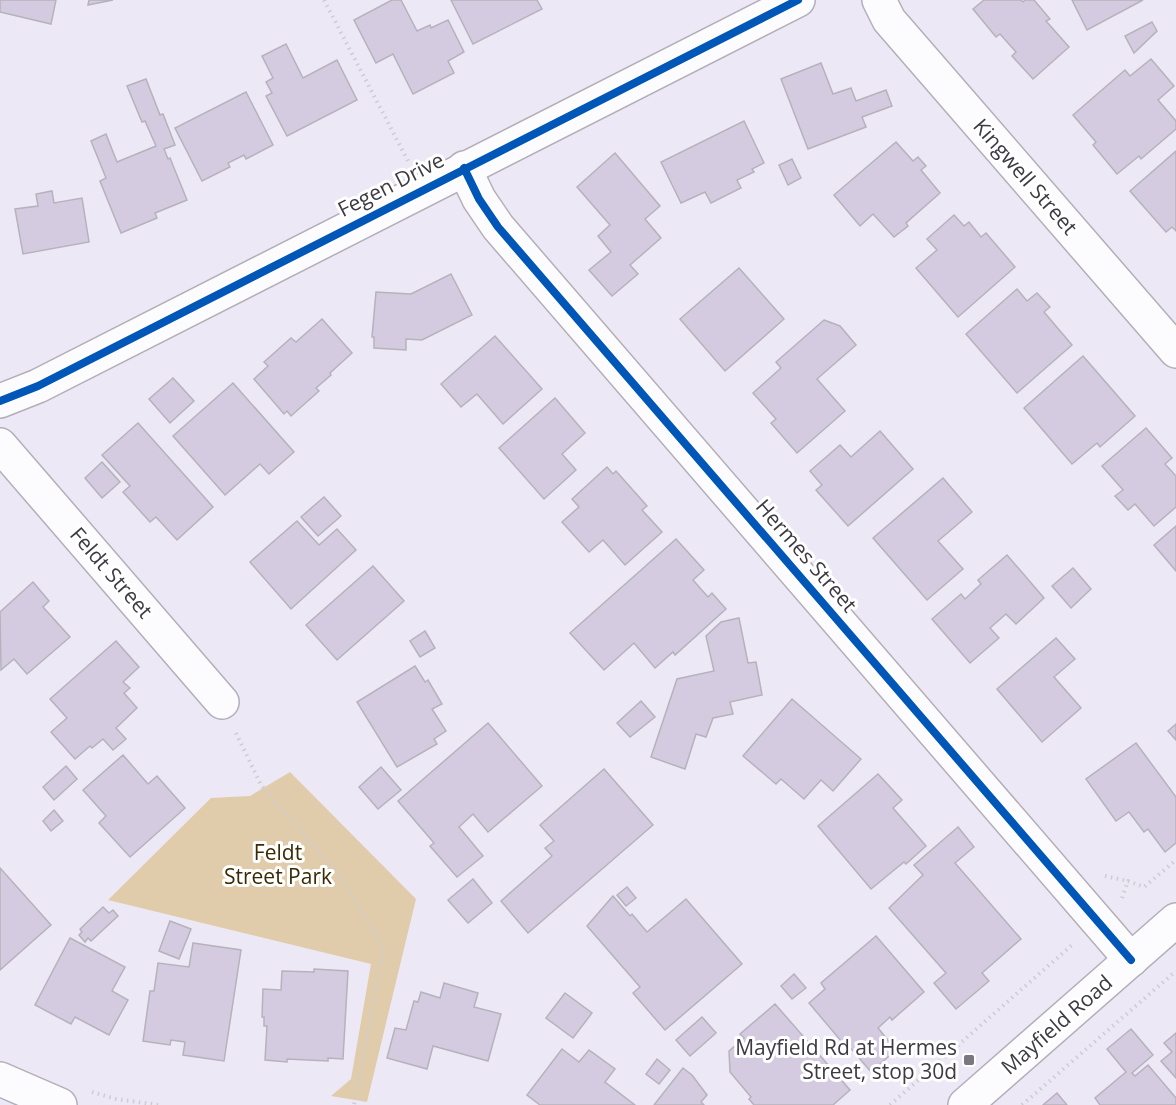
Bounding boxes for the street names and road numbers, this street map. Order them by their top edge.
street label: Kingwell Street [968,112,1084,240]
street label: Fegen Drive [333,145,448,223]
street label: Hermes Street [750,493,864,618]
street label: Feldt Street [64,521,159,624]
street label: Mayfield Road [995,968,1118,1080]

